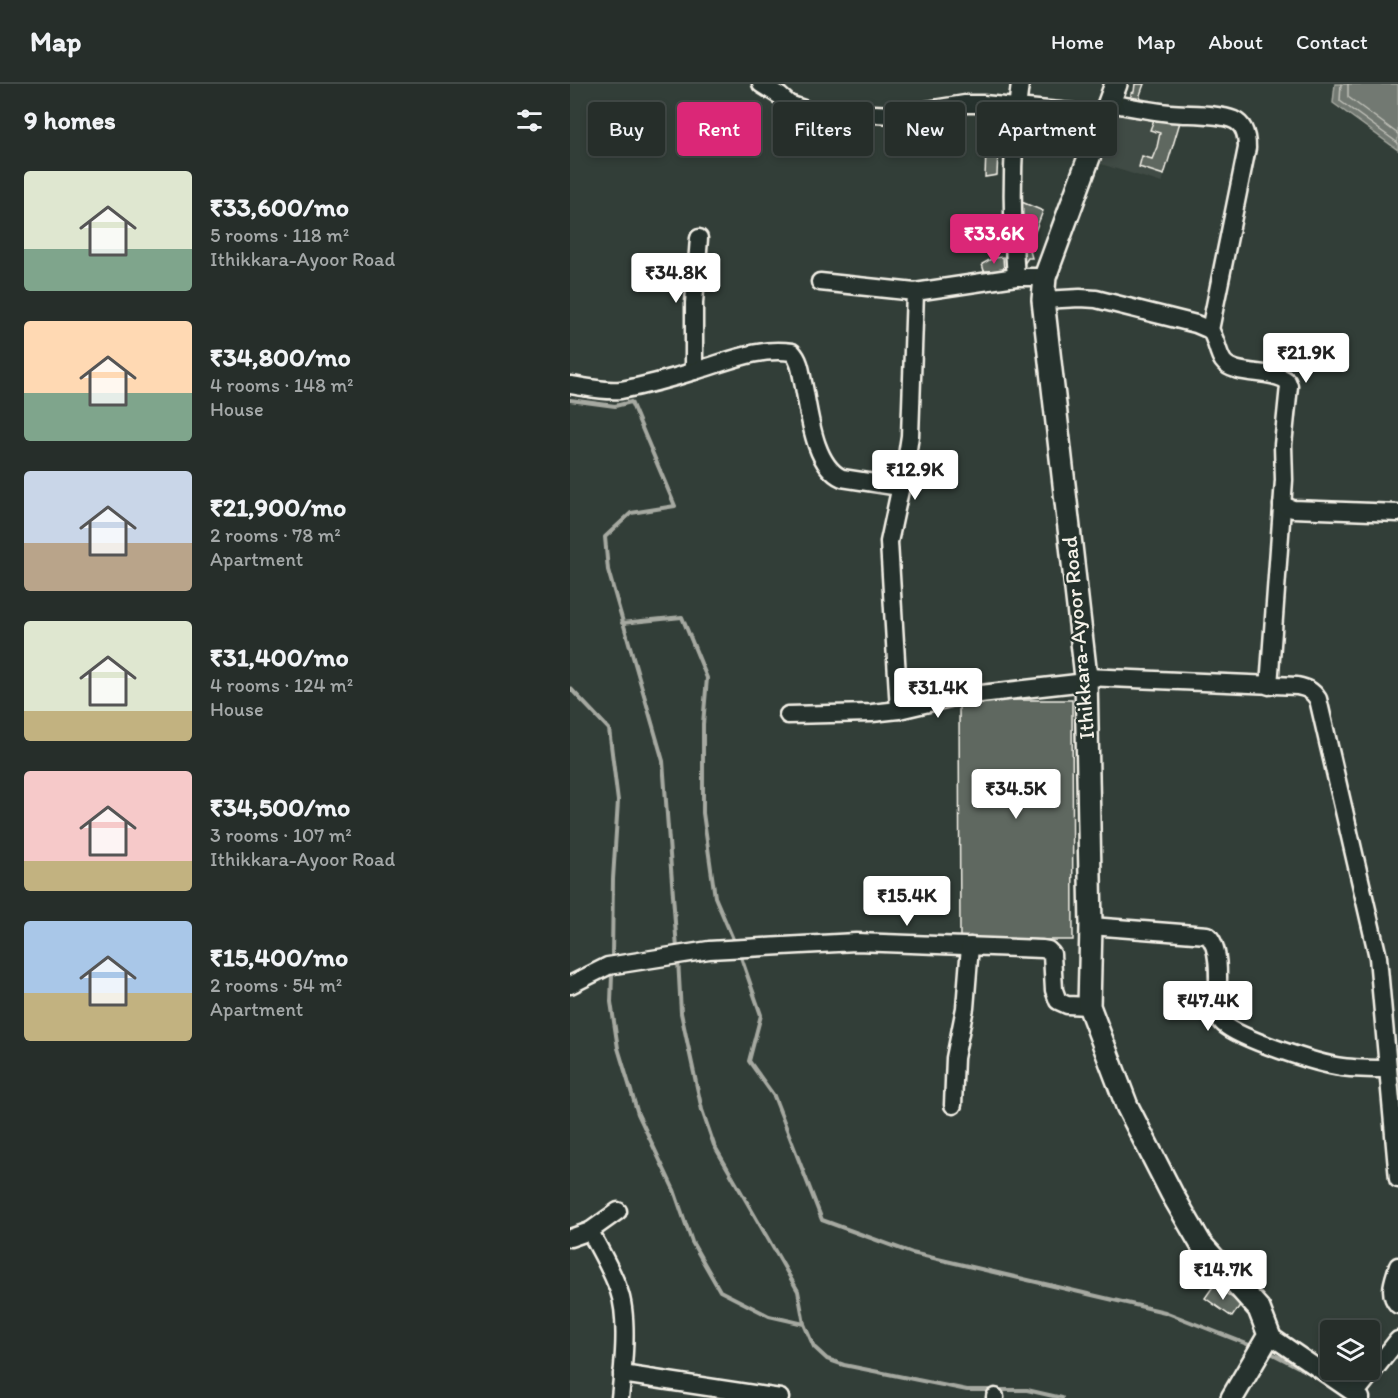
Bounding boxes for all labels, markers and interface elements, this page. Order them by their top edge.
text: Map [30,24,81,58]
text: Home [1051,29,1104,54]
text: Map [1137,29,1176,54]
text: About [1209,29,1263,54]
text: Contact [1296,29,1368,54]
chip: Buy [588,102,665,156]
chip: Rent [677,102,761,156]
chip: Filters [773,102,873,156]
chip: New [885,102,965,156]
chip: Apartment [977,102,1117,156]
text: 9 homes [24,104,116,136]
icon: filters [513,104,546,137]
text: ₹33,600/mo [210,191,349,223]
icon: home [72,195,144,267]
pin: ₹33.6K [945,214,1043,265]
text: ₹33.6K [964,221,1024,245]
text: 5 rooms · 118 m² [210,223,349,247]
text: Ithikkara-Ayoor Road [210,247,395,271]
pin: ₹34.8K [627,253,725,304]
text: ₹34.8K [645,260,707,284]
pin: ₹21.9K [1257,333,1355,384]
text: ₹21.9K [1277,340,1335,364]
text: ₹34,800/mo [210,341,351,373]
icon: home [72,345,144,417]
text: 4 rooms · 148 m² [210,373,354,397]
text: House [210,397,264,421]
pin: ₹12.9K [866,450,964,501]
text: ₹12.9K [886,457,944,481]
text: ₹21,900/mo [210,491,346,523]
icon: home [72,495,144,567]
text: 2 rooms · 78 m² [210,523,341,547]
street label: Ithikkara-Ayoor Road [1056,535,1100,741]
text: Apartment [210,547,303,571]
text: ₹31,400/mo [210,641,349,673]
icon: home [72,645,144,717]
pin: ₹31.4K [889,668,987,719]
text: 4 rooms · 124 m² [210,673,353,697]
text: ₹31.4K [908,675,968,699]
text: House [210,697,264,721]
pin: ₹34.5K [967,769,1065,820]
text: ₹34.5K [986,776,1046,800]
text: ₹34,500/mo [210,791,350,823]
icon: home [72,795,144,867]
text: 3 rooms · 107 m² [210,823,352,847]
text: Ithikkara-Ayoor Road [210,847,395,871]
pin: ₹15.4K [858,876,956,927]
text: ₹15.4K [877,883,937,907]
text: ₹15,400/mo [210,941,348,973]
icon: home [72,945,144,1017]
text: 2 rooms · 54 m² [210,973,342,997]
pin: ₹47.4K [1159,981,1257,1032]
text: ₹47.4K [1177,988,1239,1012]
text: Apartment [210,997,303,1021]
pin: ₹14.7K [1174,1250,1272,1301]
text: ₹14.7K [1194,1257,1252,1281]
map controls [1320,1320,1380,1380]
button: layers [1320,1320,1380,1380]

